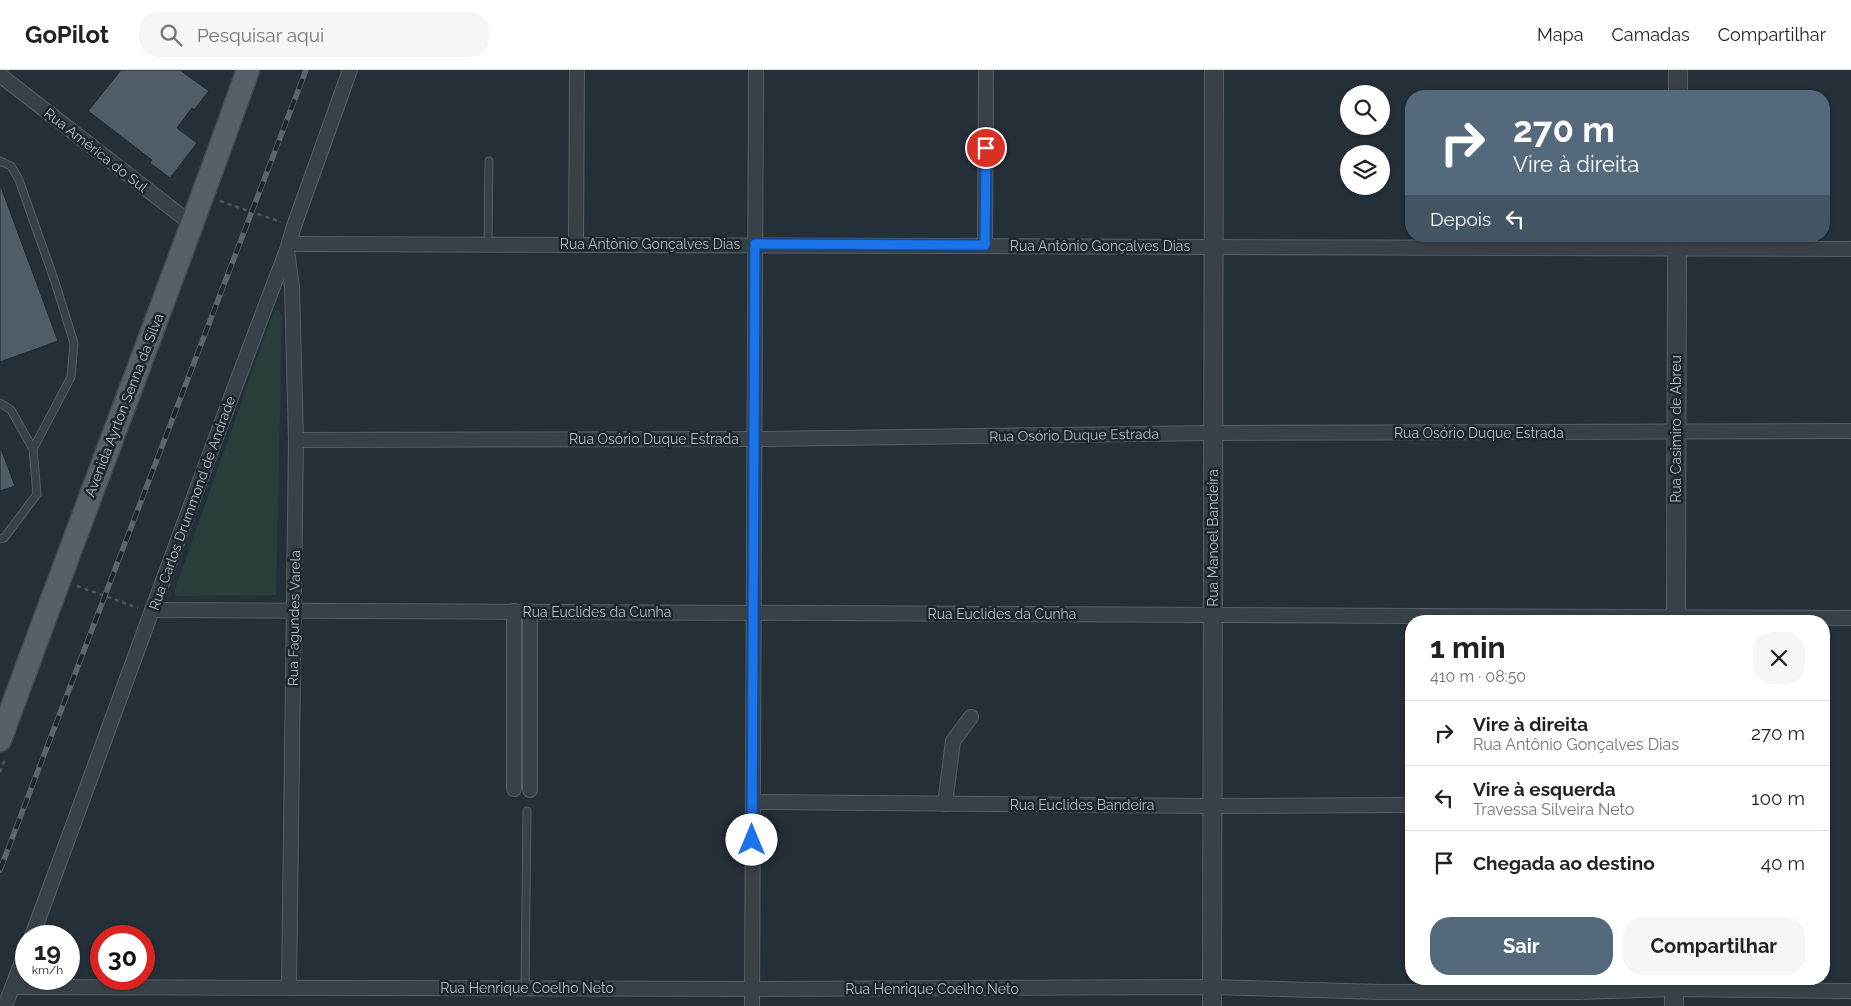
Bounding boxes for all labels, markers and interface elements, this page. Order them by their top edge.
search box [139,12,489,57]
text: GoPilot [25,20,109,49]
icon: search [157,21,185,49]
text: Pesquisar aqui [197,24,324,46]
text: Mapa [1537,24,1583,45]
text: Camadas [1611,24,1690,45]
text: Compartilhar [1718,24,1826,45]
map controls [1340,85,1390,195]
button: search [1340,85,1390,135]
street label: Rua América do Sul [41,105,151,195]
text: 270 m [1513,109,1615,150]
icon: right [1430,110,1495,175]
pin [965,127,1007,169]
icon: arrive [972,134,1000,162]
button: layers [1340,145,1390,195]
text: Vire à direita [1513,151,1639,177]
icon: left [1501,205,1529,233]
text: Depois [1430,208,1491,230]
street label: Rua Antônio Gonçalves Dias [560,236,740,252]
street label: Rua Antônio Gonçalves Dias [1010,238,1190,254]
street label: Avenida Ayrton Senna da Silva [82,311,166,499]
street label: Rua Casimiro de Abreu [1668,355,1684,503]
street label: Rua Carlos Drummond de Andrade [146,394,238,612]
street label: Rua Osório Duque Estrada [1394,425,1564,441]
street label: Rua Osório Duque Estrada [989,426,1159,444]
street label: Rua Osório Duque Estrada [569,431,739,447]
street label: Rua Manoel Bandeira [1205,469,1221,607]
street label: Rua Fagundes Varela [285,550,303,686]
street label: Rua Euclides da Cunha [523,604,671,620]
street label: Rua Euclides da Cunha [928,606,1076,622]
text: 1 min [1430,630,1506,665]
button: close [1753,632,1805,684]
text: 410 m · 08:50 [1430,667,1526,686]
text: Vire à direita [1473,713,1588,735]
icon: right [1430,719,1458,747]
text: 270 m [1751,722,1805,744]
text: Rua Antônio Gonçalves Dias [1473,735,1679,754]
text: Vire à esquerda [1473,778,1616,800]
icon: left [1430,784,1458,812]
text: 100 m [1751,787,1805,809]
street label: Rua Euclides Bandeira [1010,797,1154,813]
text: Travessa Silveira Neto [1473,800,1634,819]
position arrow [725,813,777,865]
icon: arrive [1430,849,1458,877]
text: Chegada ao destino [1473,852,1655,874]
text: 40 m [1761,852,1805,874]
button: Sair [1430,917,1613,975]
button: Compartilhar [1623,917,1805,975]
speed limit sign: 30 [90,925,155,990]
text: 19 [34,936,61,966]
text: km/h [32,963,63,977]
street label: Rua Henrique Coelho Neto [440,980,614,996]
street label: Rua Henrique Coelho Neto [845,981,1019,997]

